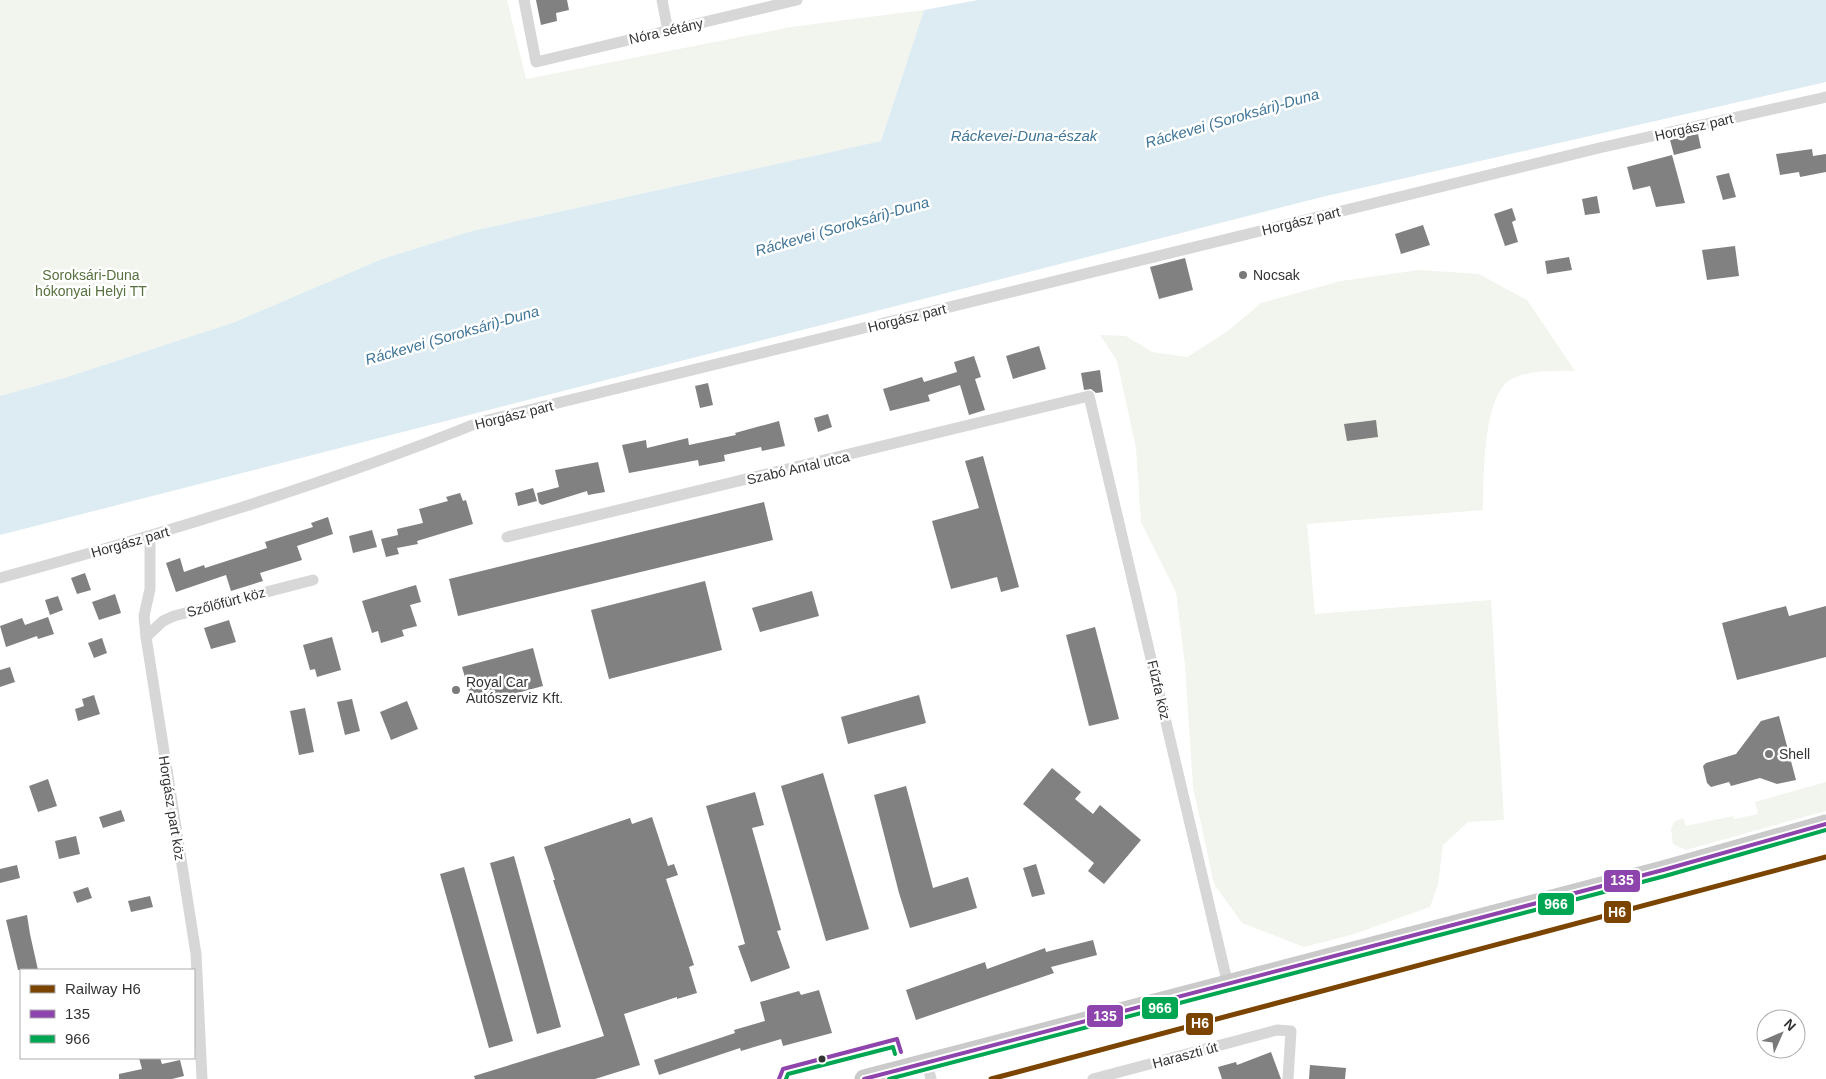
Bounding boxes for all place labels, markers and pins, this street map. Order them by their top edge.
place label: Nocsak [1253,267,1301,283]
marker: Nocsak [1237,269,1249,281]
place label: Royal Car Autószerviz Kft. [466,674,563,706]
marker: Royal Car Autószerviz Kft. [450,684,462,696]
place label: Shell [1779,746,1810,762]
marker: Shell [1763,748,1775,760]
unlabelled marker [817,1054,827,1064]

